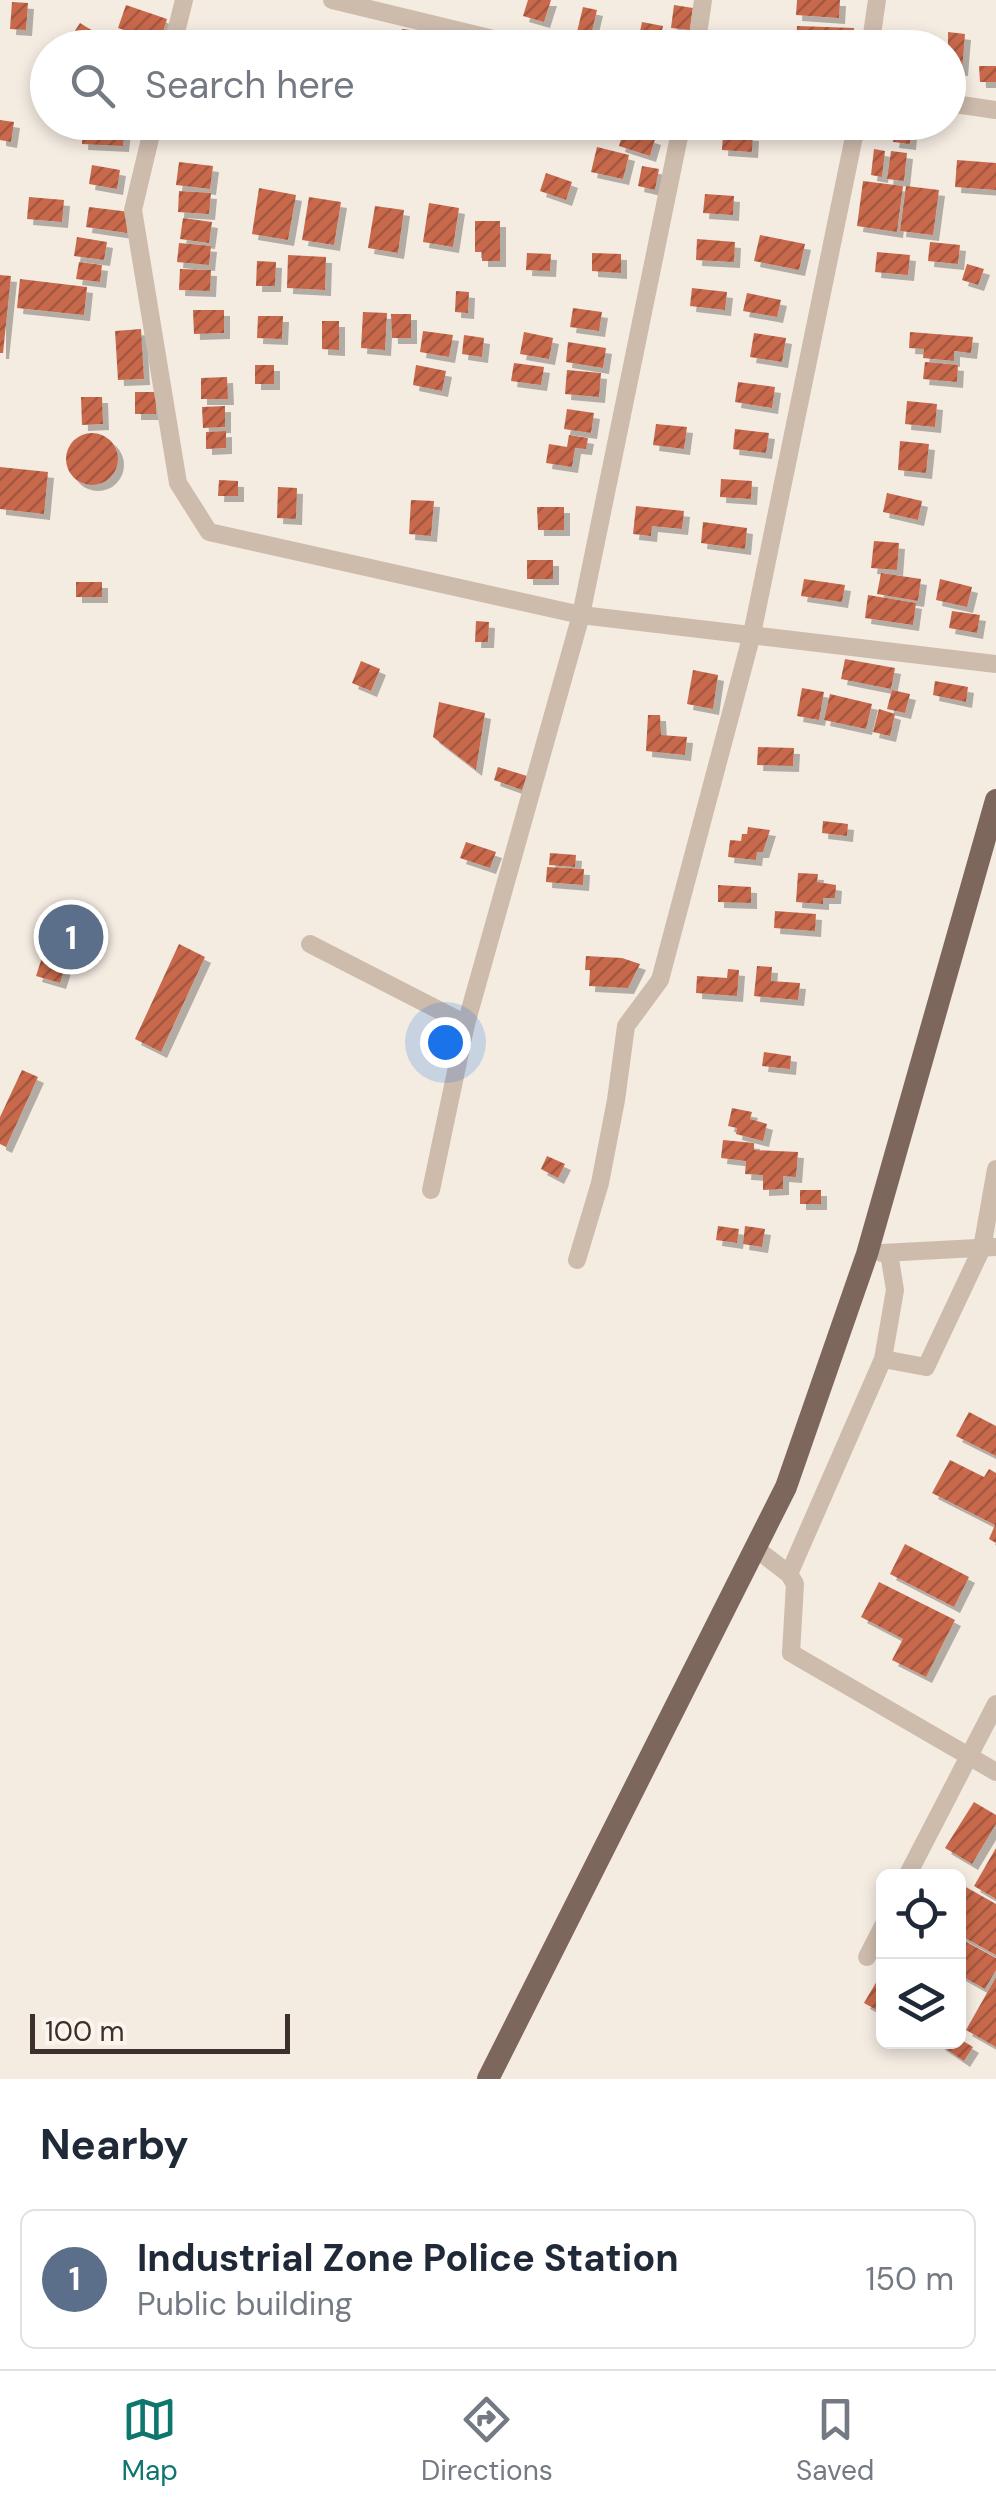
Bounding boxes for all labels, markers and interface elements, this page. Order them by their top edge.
search box [30,30,966,140]
icon: search [65,58,120,113]
text: Search here [145,60,355,110]
pin: 1 [38,900,104,974]
your location [420,1017,471,1068]
map controls [876,1869,966,2049]
button: locate [876,1869,966,1959]
button: layers [876,1959,966,2049]
scale bar [30,2009,290,2054]
text: 100 m [45,2013,124,2050]
text: Nearby [40,2117,189,2172]
text: Industrial Zone Police Station [137,2233,679,2283]
text: 1 [69,2258,80,2300]
text: 150 m [866,2258,954,2300]
text: Public building [137,2283,353,2325]
tab: Map [122,2392,178,2489]
tab: Directions [421,2392,553,2489]
tab: Saved [796,2392,874,2489]

